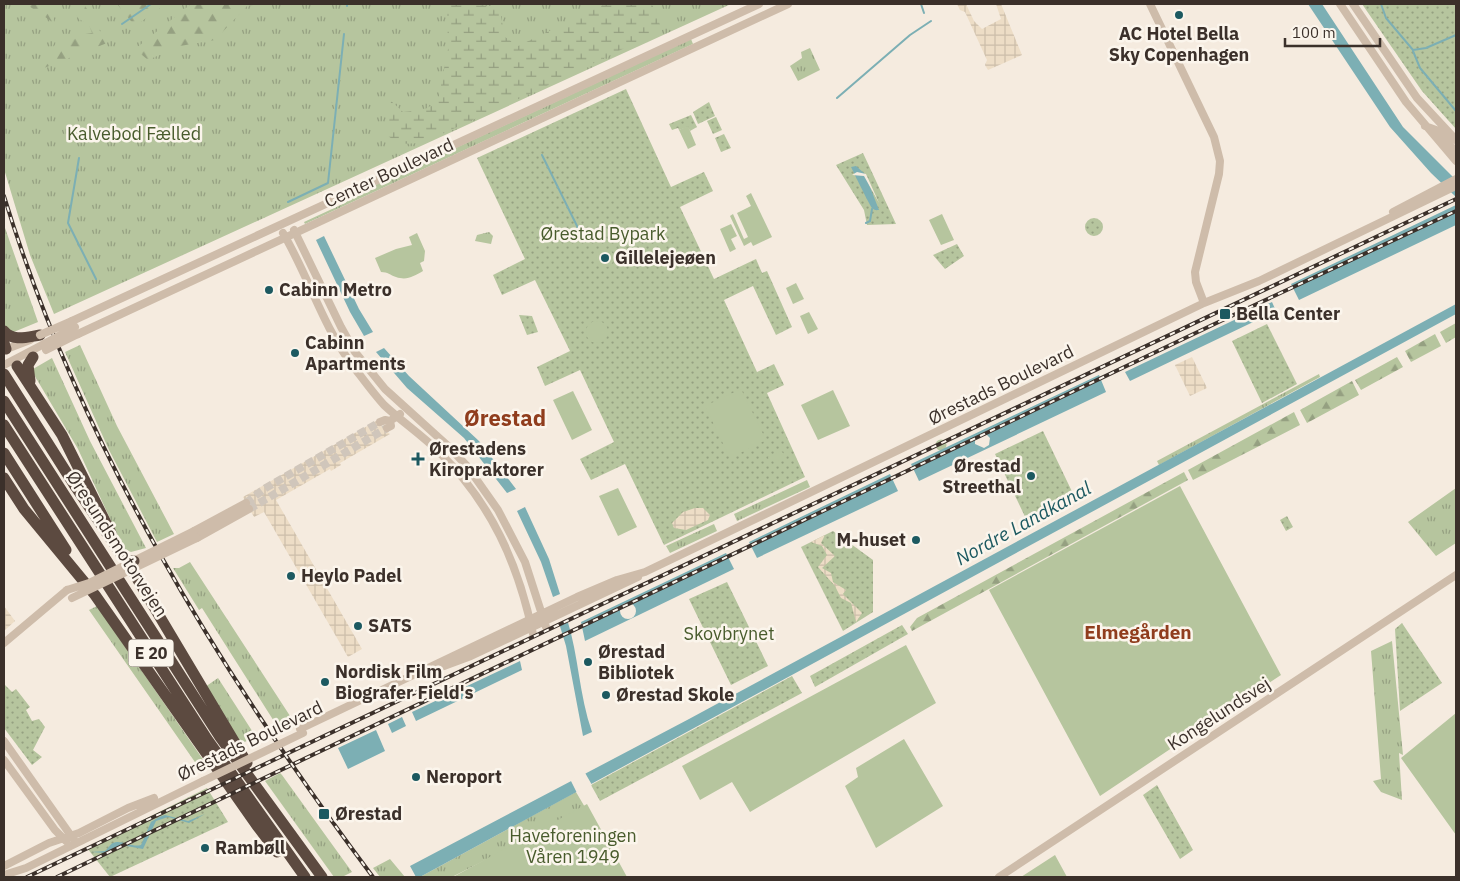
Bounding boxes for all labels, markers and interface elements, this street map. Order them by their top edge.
marker: AC Hotel Bella Sky Copenhagen [1173,9,1185,21]
scale bar [1285,15,1380,47]
place label: AC Hotel Bella Sky Copenhagen [1109,22,1249,66]
text: 100 m [1292,23,1336,42]
park label: Kalvebod Fælled [67,122,201,145]
street label: Center Boulevard [320,132,457,213]
park label: Ørestad Bypark [540,222,666,245]
place label: Gillelejeøen [615,246,716,269]
marker: Gillelejeøen [599,252,611,264]
place label: Cabinn Metro [279,278,392,301]
marker: Cabinn Metro [263,284,275,296]
place label: Bella Center [1236,302,1340,325]
marker: Bella Center [1218,307,1232,321]
place label: Cabinn Apartments [305,331,406,375]
street label: Ørestads Boulevard [924,339,1077,430]
marker: Cabinn Apartments [289,347,301,359]
district label: Ørestad [464,403,546,432]
place label: Ørestadens Kiropraktorer [429,437,544,481]
marker: Ørestadens Kiropraktorer [411,452,425,466]
place label: Ørestad Streethal [942,454,1022,498]
street label: Øresundsmotorvejen [62,466,173,621]
marker: Ørestad Streethal [1025,470,1037,482]
water label: Nordre Landkanal [951,476,1095,570]
place label: M-huset [836,528,906,551]
marker: M-huset [910,534,922,546]
place label: Heylo Padel [301,564,402,587]
marker: Heylo Padel [285,570,297,582]
place label: SATS [368,614,412,637]
marker: SATS [352,620,364,632]
district label: Elmegården [1084,620,1192,644]
park label: Skovbrynet [683,622,775,645]
road number: E 20 [128,640,174,666]
place label: Ørestad Bibliotek [598,640,675,684]
marker: Ørestad Bibliotek [582,656,594,668]
place label: Nordisk Film Biografer Field's [335,660,474,704]
street label: Kongelundsvej [1163,672,1274,755]
marker: Nordisk Film Biografer Field's [319,676,331,688]
place label: Ørestad Skole [616,683,734,706]
marker: Ørestad Skole [600,689,612,701]
street label: Ørestads Boulevard [173,695,326,786]
place label: Neroport [426,765,502,788]
marker: Neroport [410,771,422,783]
place label: Ørestad [335,802,402,825]
marker: Ørestad [317,807,331,821]
park label: Haveforeningen Våren 1949 [509,824,637,868]
place label: Rambøll [215,836,286,859]
marker: Rambøll [199,842,211,854]

